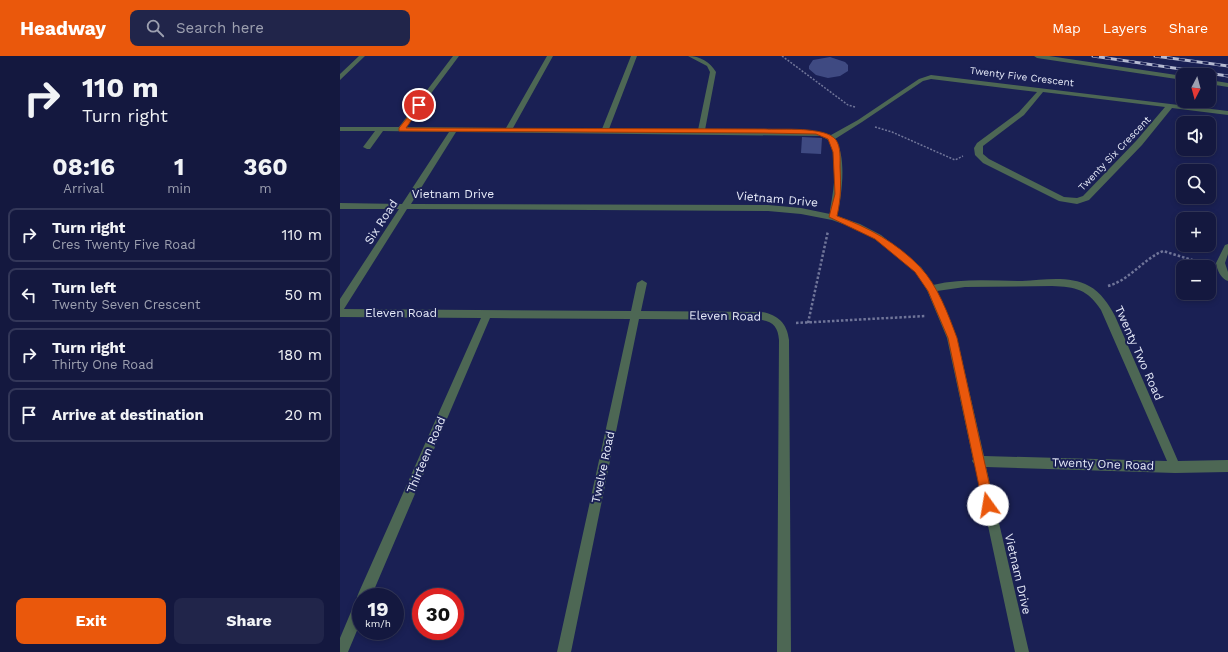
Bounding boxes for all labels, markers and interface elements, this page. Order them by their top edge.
search box [130,10,410,46]
text: Headway [20,17,106,40]
icon: search [144,17,166,39]
text: Search here [176,19,264,37]
text: Map [1052,20,1081,36]
text: Layers [1103,20,1147,36]
text: Share [1169,20,1208,36]
street label: Twenty Five Crescent [969,65,1075,88]
north arrow [1176,68,1216,108]
map controls [1176,68,1216,300]
text: 110 m [82,71,159,104]
icon: right [16,72,68,124]
pin [402,88,436,122]
icon: arrive [408,94,430,116]
text: Turn right [82,105,168,126]
street label: Twenty Six Crescent [1076,113,1153,193]
button: sound [1176,116,1216,156]
text: 08:16 [52,153,115,181]
text: 1 [174,153,184,181]
text: 360 [243,153,288,181]
button: search [1176,164,1216,204]
text: Arrival [63,181,104,196]
text: min [167,181,191,196]
text: m [259,181,272,196]
street label: Vietnam Drive [412,187,494,201]
street label: Vietnam Drive [735,188,819,210]
street label: Six Road [361,197,401,247]
button: + [1176,212,1216,252]
text: Turn right [52,219,125,237]
icon: right [18,224,40,246]
text: 110 m [282,226,322,244]
text: Cres Twenty Five Road [52,237,196,252]
button: − [1176,260,1216,300]
text: Turn left [52,279,116,297]
icon: left [18,284,40,306]
text: 50 m [285,286,322,304]
text: Twenty Seven Crescent [52,297,200,312]
street label: Twenty Two Road [1112,303,1166,403]
street label: Eleven Road [365,306,437,320]
street label: Eleven Road [689,308,761,324]
text: Turn right [52,339,125,357]
icon: right [18,344,40,366]
text: 180 m [278,346,322,364]
text: Thirty One Road [52,357,154,372]
icon: arrive [18,404,40,426]
text: Arrive at destination [52,406,204,424]
text: 20 m [285,406,322,424]
street label: Thirteen Road [404,415,448,495]
street label: Twelve Road [589,430,617,504]
street label: Twenty One Road [1052,455,1154,473]
position arrow [967,484,1009,526]
street label: Vietnam Drive [1002,532,1034,616]
speed limit sign: 30 [412,588,464,640]
text: 19 [368,597,388,621]
button: Exit [16,598,166,644]
button: Share [174,598,324,644]
text: km/h [365,618,391,629]

